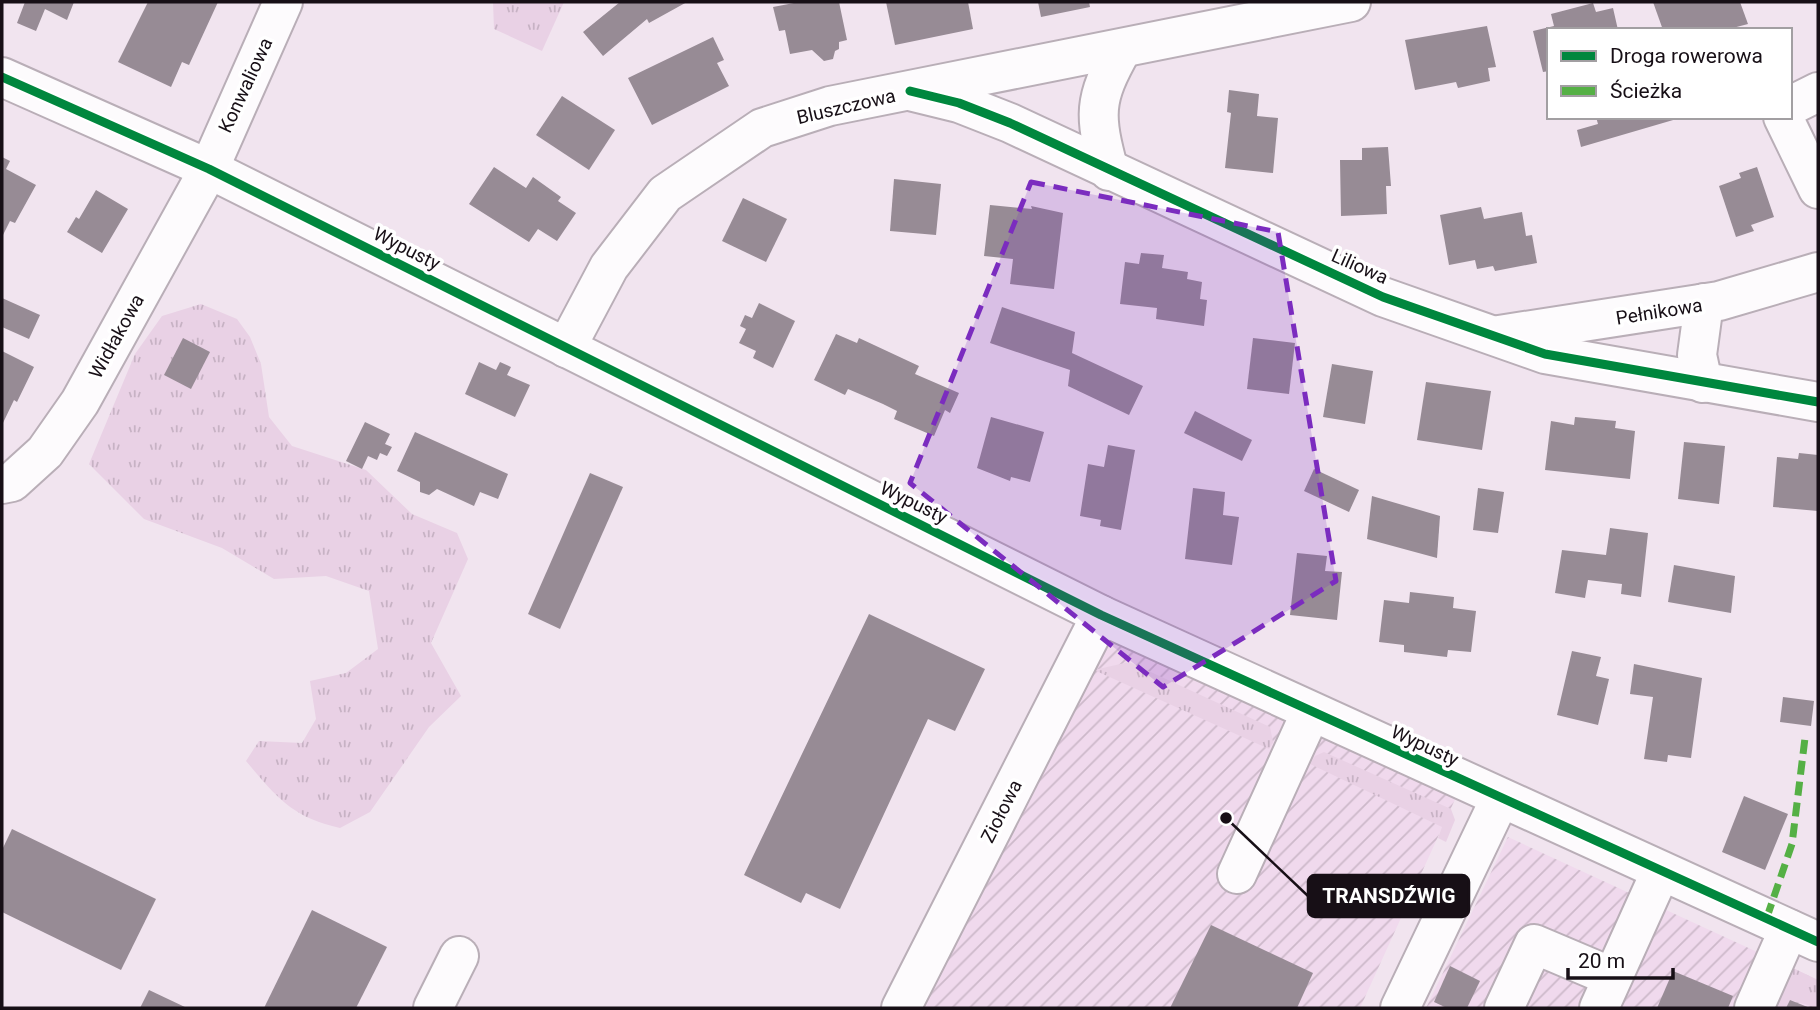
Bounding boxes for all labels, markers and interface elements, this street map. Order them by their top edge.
legend [1547,28,1792,119]
street label: Konwaliowa [213,34,277,136]
text: Droga rowerowa [1610,44,1763,68]
text: Ścieżka [1610,79,1682,103]
street label: Bluszczowa [794,84,898,129]
street label: Wypusty [369,222,444,275]
street label: Liliowa [1328,244,1392,289]
street label: Widłakowa [84,290,149,382]
street label: Pełnikowa [1614,293,1704,330]
street label: Wypusty [876,476,951,529]
street label: Wypusty [1387,720,1462,771]
street label: Ziołowa [976,776,1027,846]
callout: TRANSDŹWIG [1308,875,1469,917]
text: TRANSDŹWIG [1322,884,1456,908]
scale bar [1568,936,1673,980]
text: 20 m [1578,949,1625,973]

